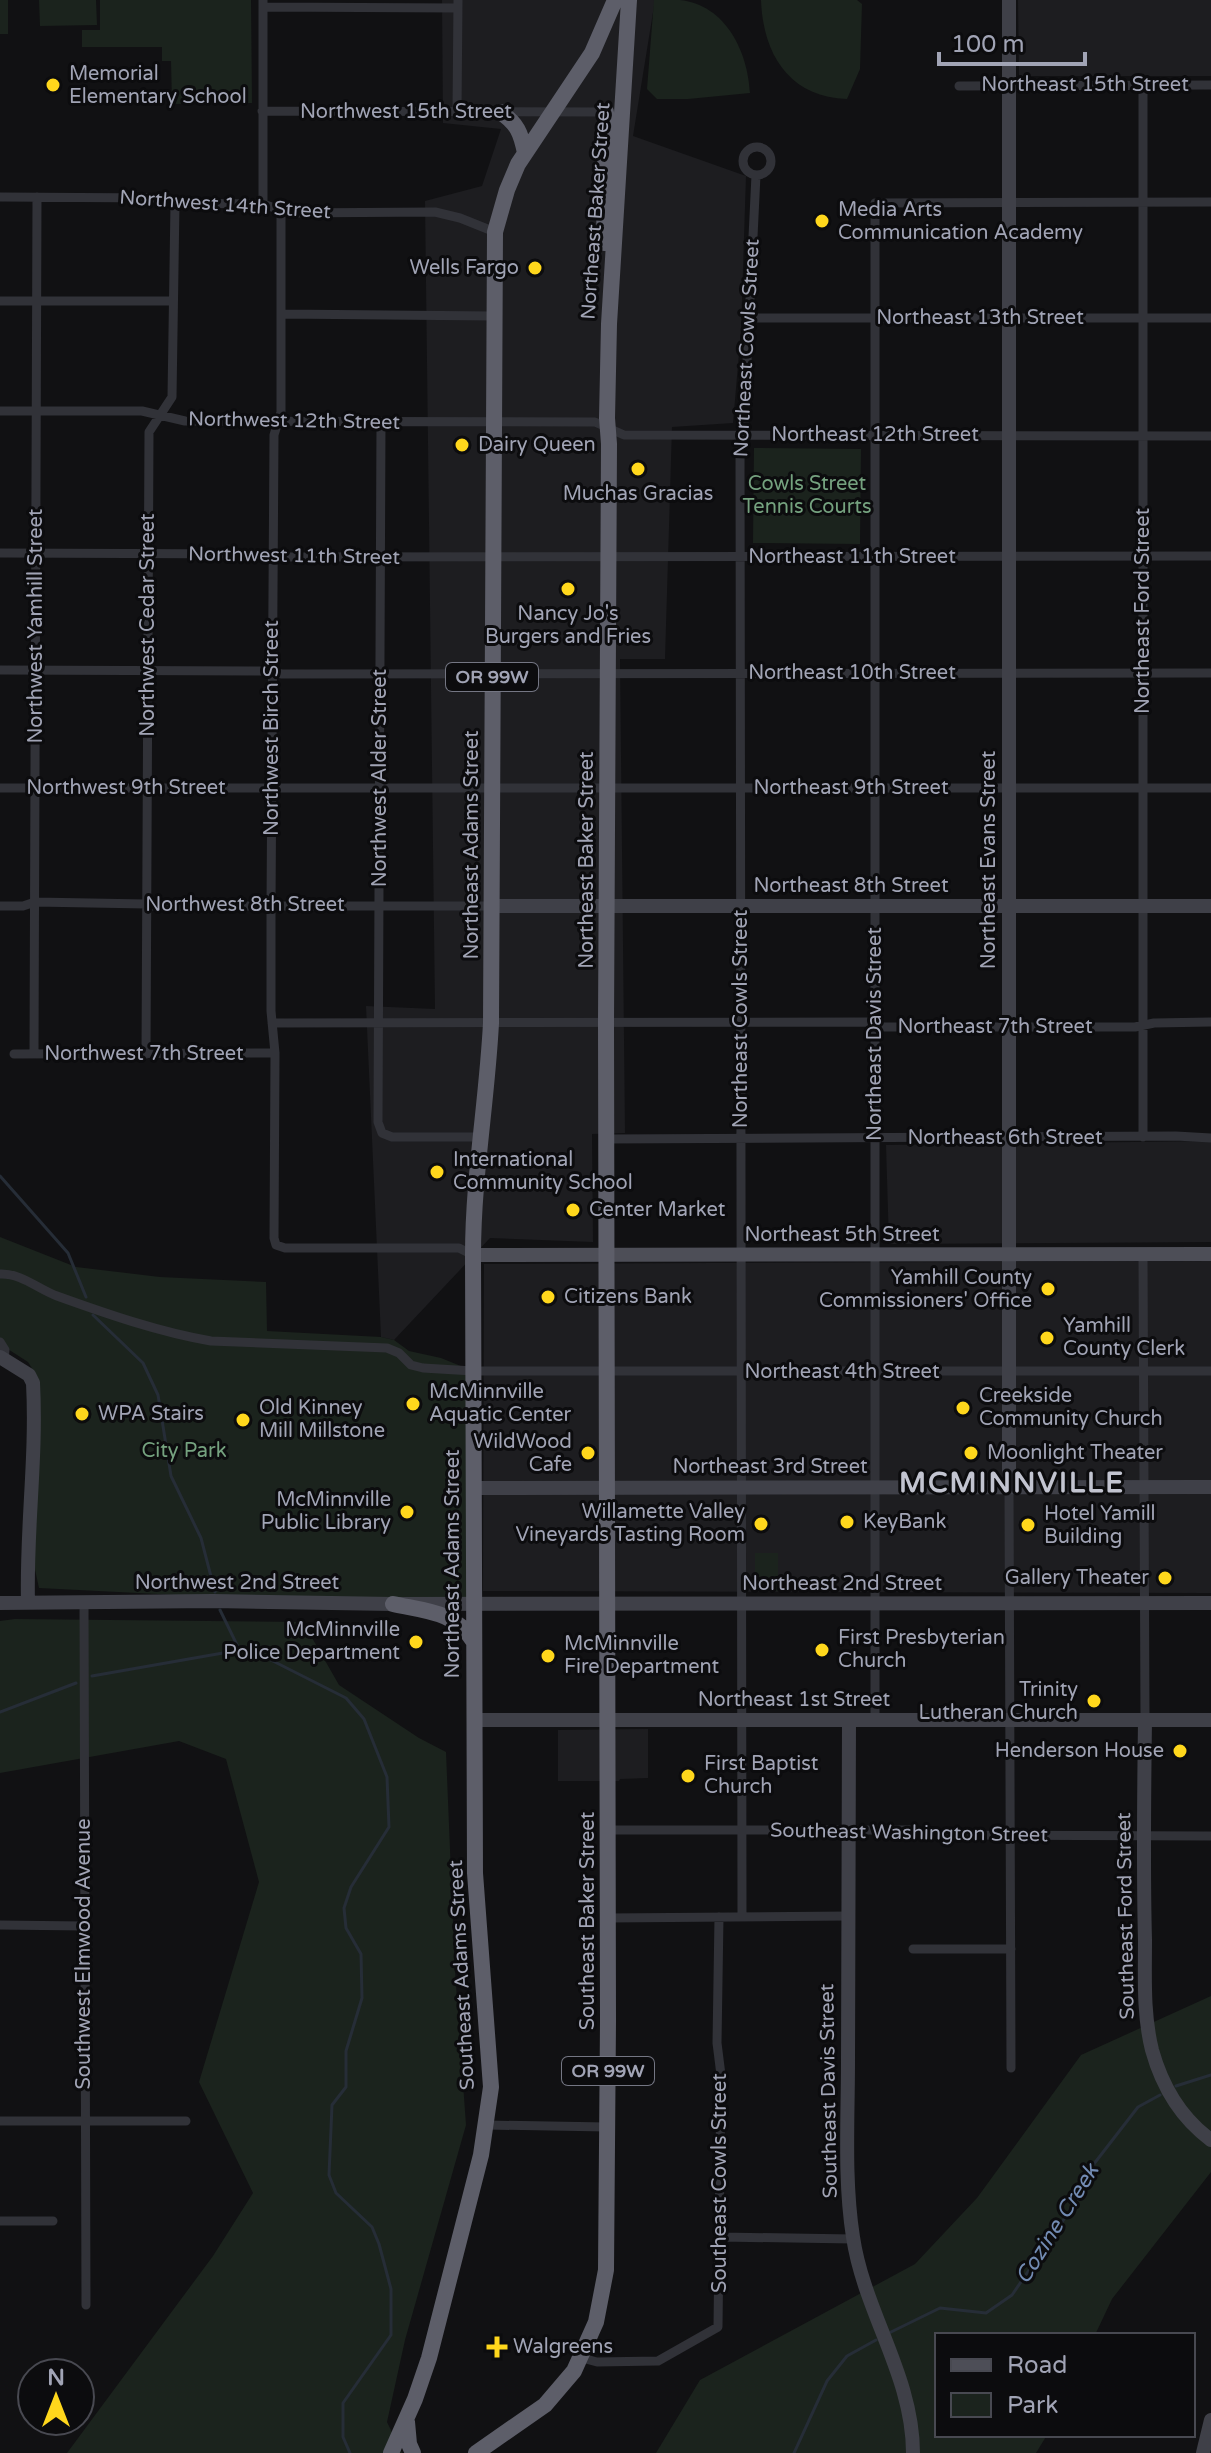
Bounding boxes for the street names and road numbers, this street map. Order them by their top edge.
street label: Northeast 15th Street [981,73,1189,97]
street label: Northwest 15th Street [300,100,512,124]
street label: Northeast Baker Street [576,101,616,320]
street label: Northwest 14th Street [118,186,332,224]
street label: Northeast Cowls Street [729,238,765,458]
street label: Northeast 13th Street [876,306,1084,330]
street label: Northwest 12th Street [188,407,401,435]
street label: Northeast 12th Street [771,423,979,447]
street label: Northwest Yamhill Street [24,508,48,743]
street label: Northeast Ford Street [1131,508,1155,714]
street label: Northwest Cedar Street [136,513,160,737]
street label: Northwest 11th Street [188,542,401,570]
street label: Northeast 11th Street [748,545,956,569]
street label: Northwest Birch Street [260,620,284,836]
street label: Northeast 10th Street [748,661,956,685]
road number: OR 99W [446,663,538,691]
street label: Northwest Alder Street [368,668,392,887]
street label: Northeast Adams Street [460,730,484,960]
street label: Northeast Evans Street [977,750,1001,969]
street label: Northeast Baker Street [575,751,599,969]
street label: Northwest 9th Street [26,776,226,800]
street label: Northeast 9th Street [753,776,949,800]
street label: Northeast 8th Street [753,874,949,898]
street label: Northwest 8th Street [145,893,345,917]
street label: Northeast Cowls Street [729,909,753,1128]
street label: Northeast Davis Street [863,927,887,1141]
street label: Northeast 7th Street [897,1015,1093,1039]
street label: Northwest 7th Street [44,1042,244,1066]
street label: Northeast 6th Street [907,1126,1103,1150]
street label: Northeast 5th Street [744,1223,940,1247]
street label: Northeast 4th Street [744,1360,940,1384]
street label: Northeast Adams Street [441,1449,465,1679]
street label: Northeast 3rd Street [672,1455,868,1479]
street label: Northwest 2nd Street [135,1571,340,1595]
street label: Northeast 2nd Street [742,1572,942,1596]
street label: Northeast 1st Street [698,1688,891,1712]
street label: Southeast Baker Street [576,1811,600,2030]
street label: Southeast Ford Street [1112,1812,1140,2020]
street label: Southwest Elmwood Avenue [72,1818,96,2090]
street label: Southeast Washington Street [770,1819,1048,1847]
street label: Southeast Adams Street [444,1859,480,2091]
street label: Southeast Davis Street [815,1983,843,2199]
road number: OR 99W [562,2057,654,2085]
street label: Southeast Cowls Street [708,2073,732,2293]

